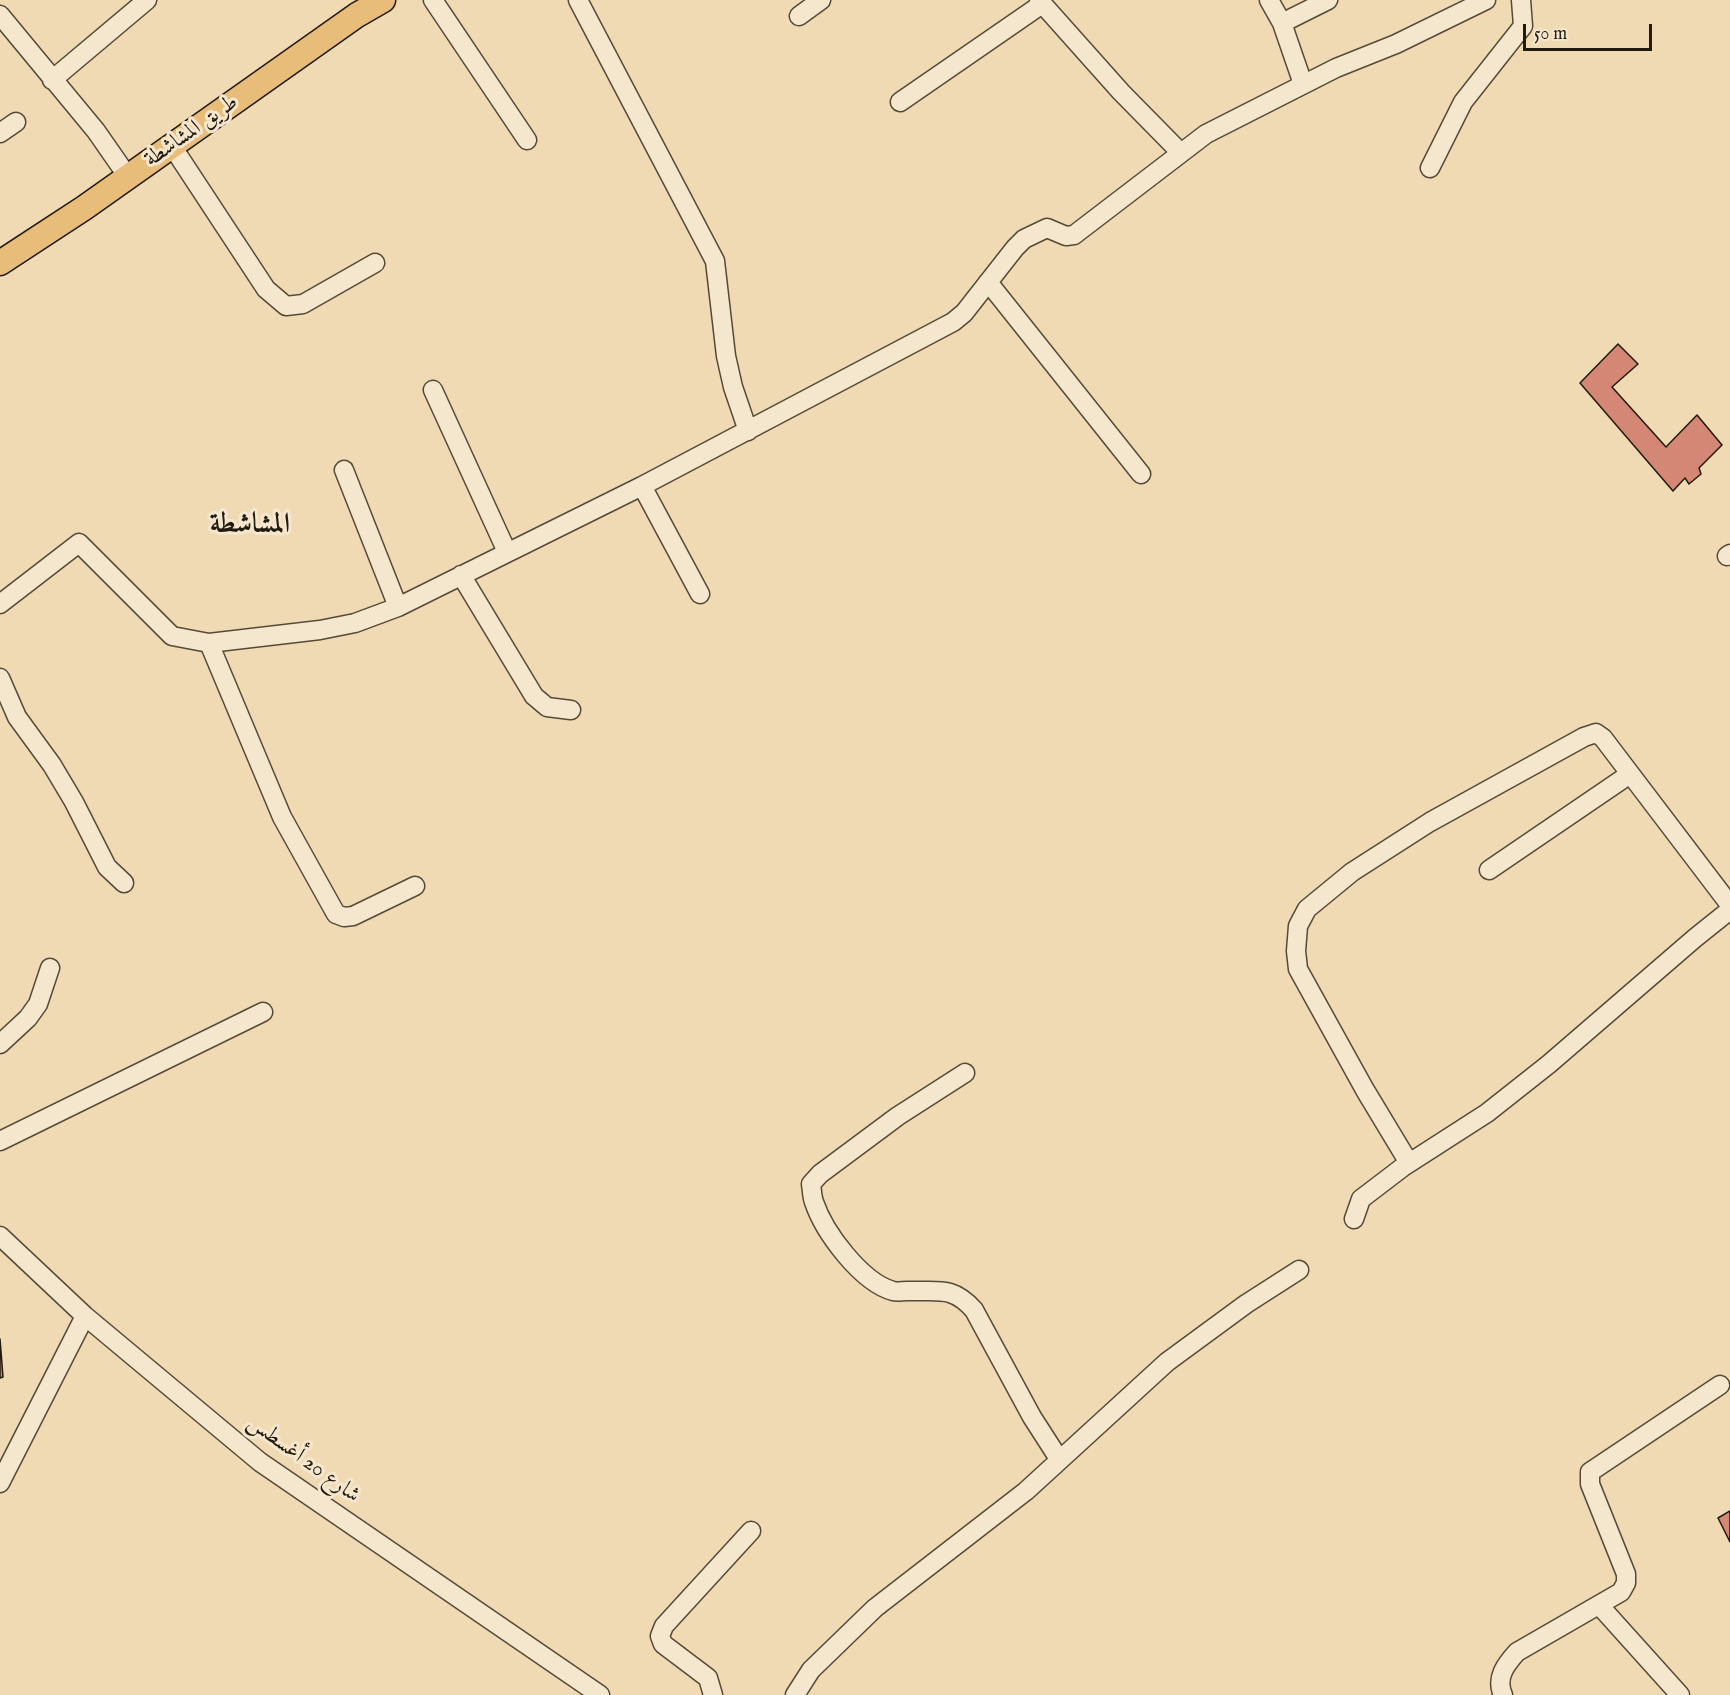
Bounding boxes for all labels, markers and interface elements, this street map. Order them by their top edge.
scale bar [1526,12,1655,50]
text: 50 m [1534,23,1567,46]
street label: طريق المشاشطة [140,90,244,174]
district label: المشاشطة [210,509,290,543]
street label: شارع 20 أغسطس [241,1410,365,1510]

